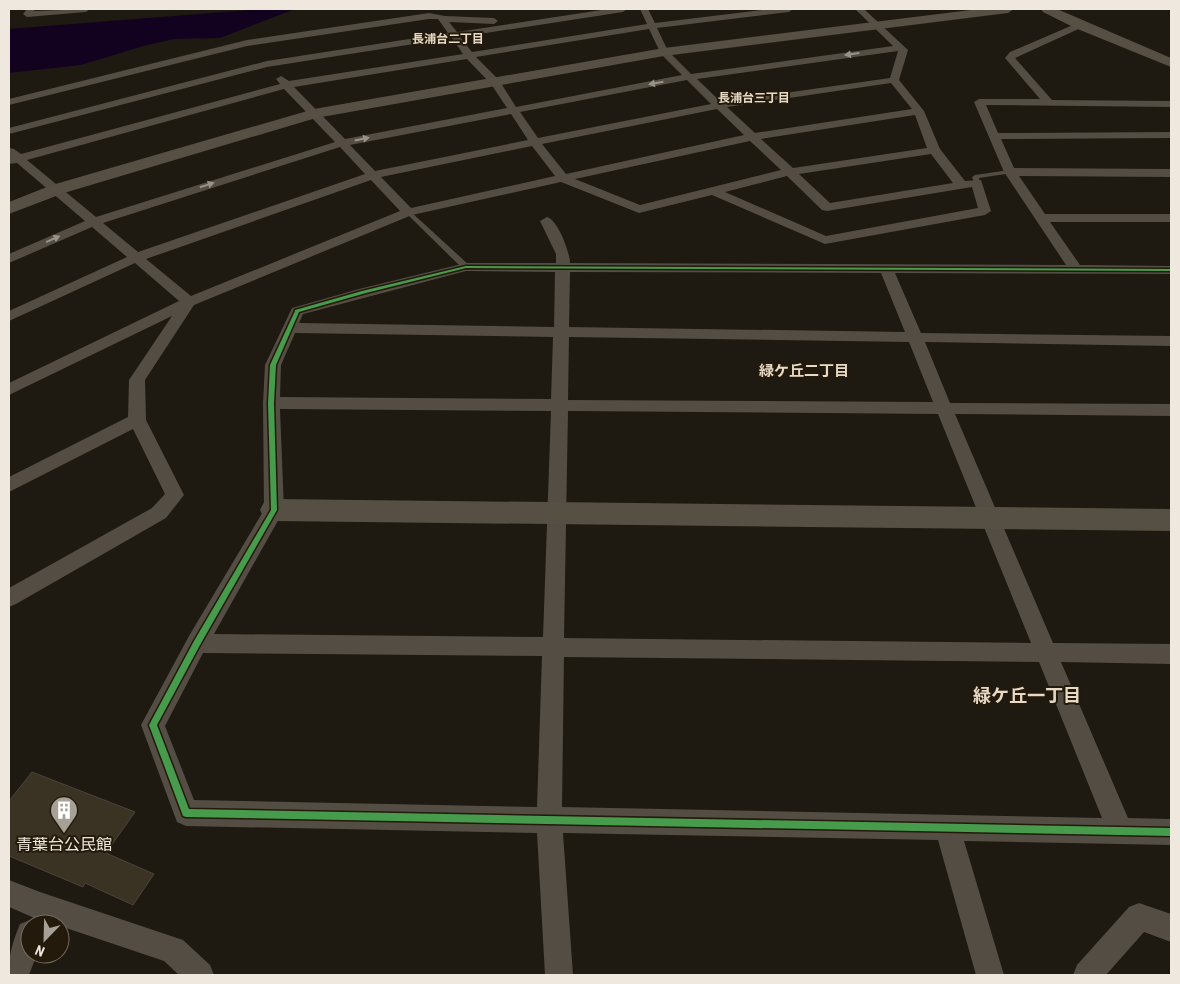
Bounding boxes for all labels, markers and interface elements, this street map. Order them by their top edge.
district label: 長浦台二丁目 [412,32,484,46]
one-way arrow [843,51,859,59]
one-way arrow [648,80,664,88]
district label: 長浦台三丁目 [718,91,790,105]
one-way arrow [354,134,370,142]
one-way arrow [199,181,214,189]
one-way arrow [46,235,60,243]
district label: 緑ケ丘二丁目 [759,362,849,380]
district label: 緑ケ丘一丁目 [973,685,1081,706]
building icon: 青葉台公民館 [49,795,79,834]
place label: 青葉台公民館 [16,835,112,854]
north arrow [20,914,70,964]
text: N [33,942,47,960]

